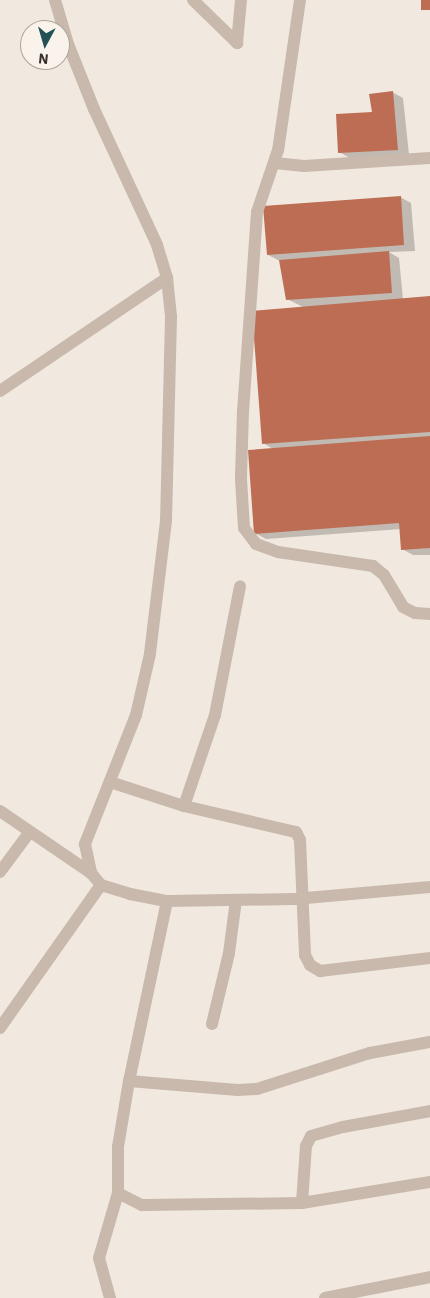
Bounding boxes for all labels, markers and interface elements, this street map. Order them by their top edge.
north arrow [20,20,70,70]
text: N [38,49,50,68]

